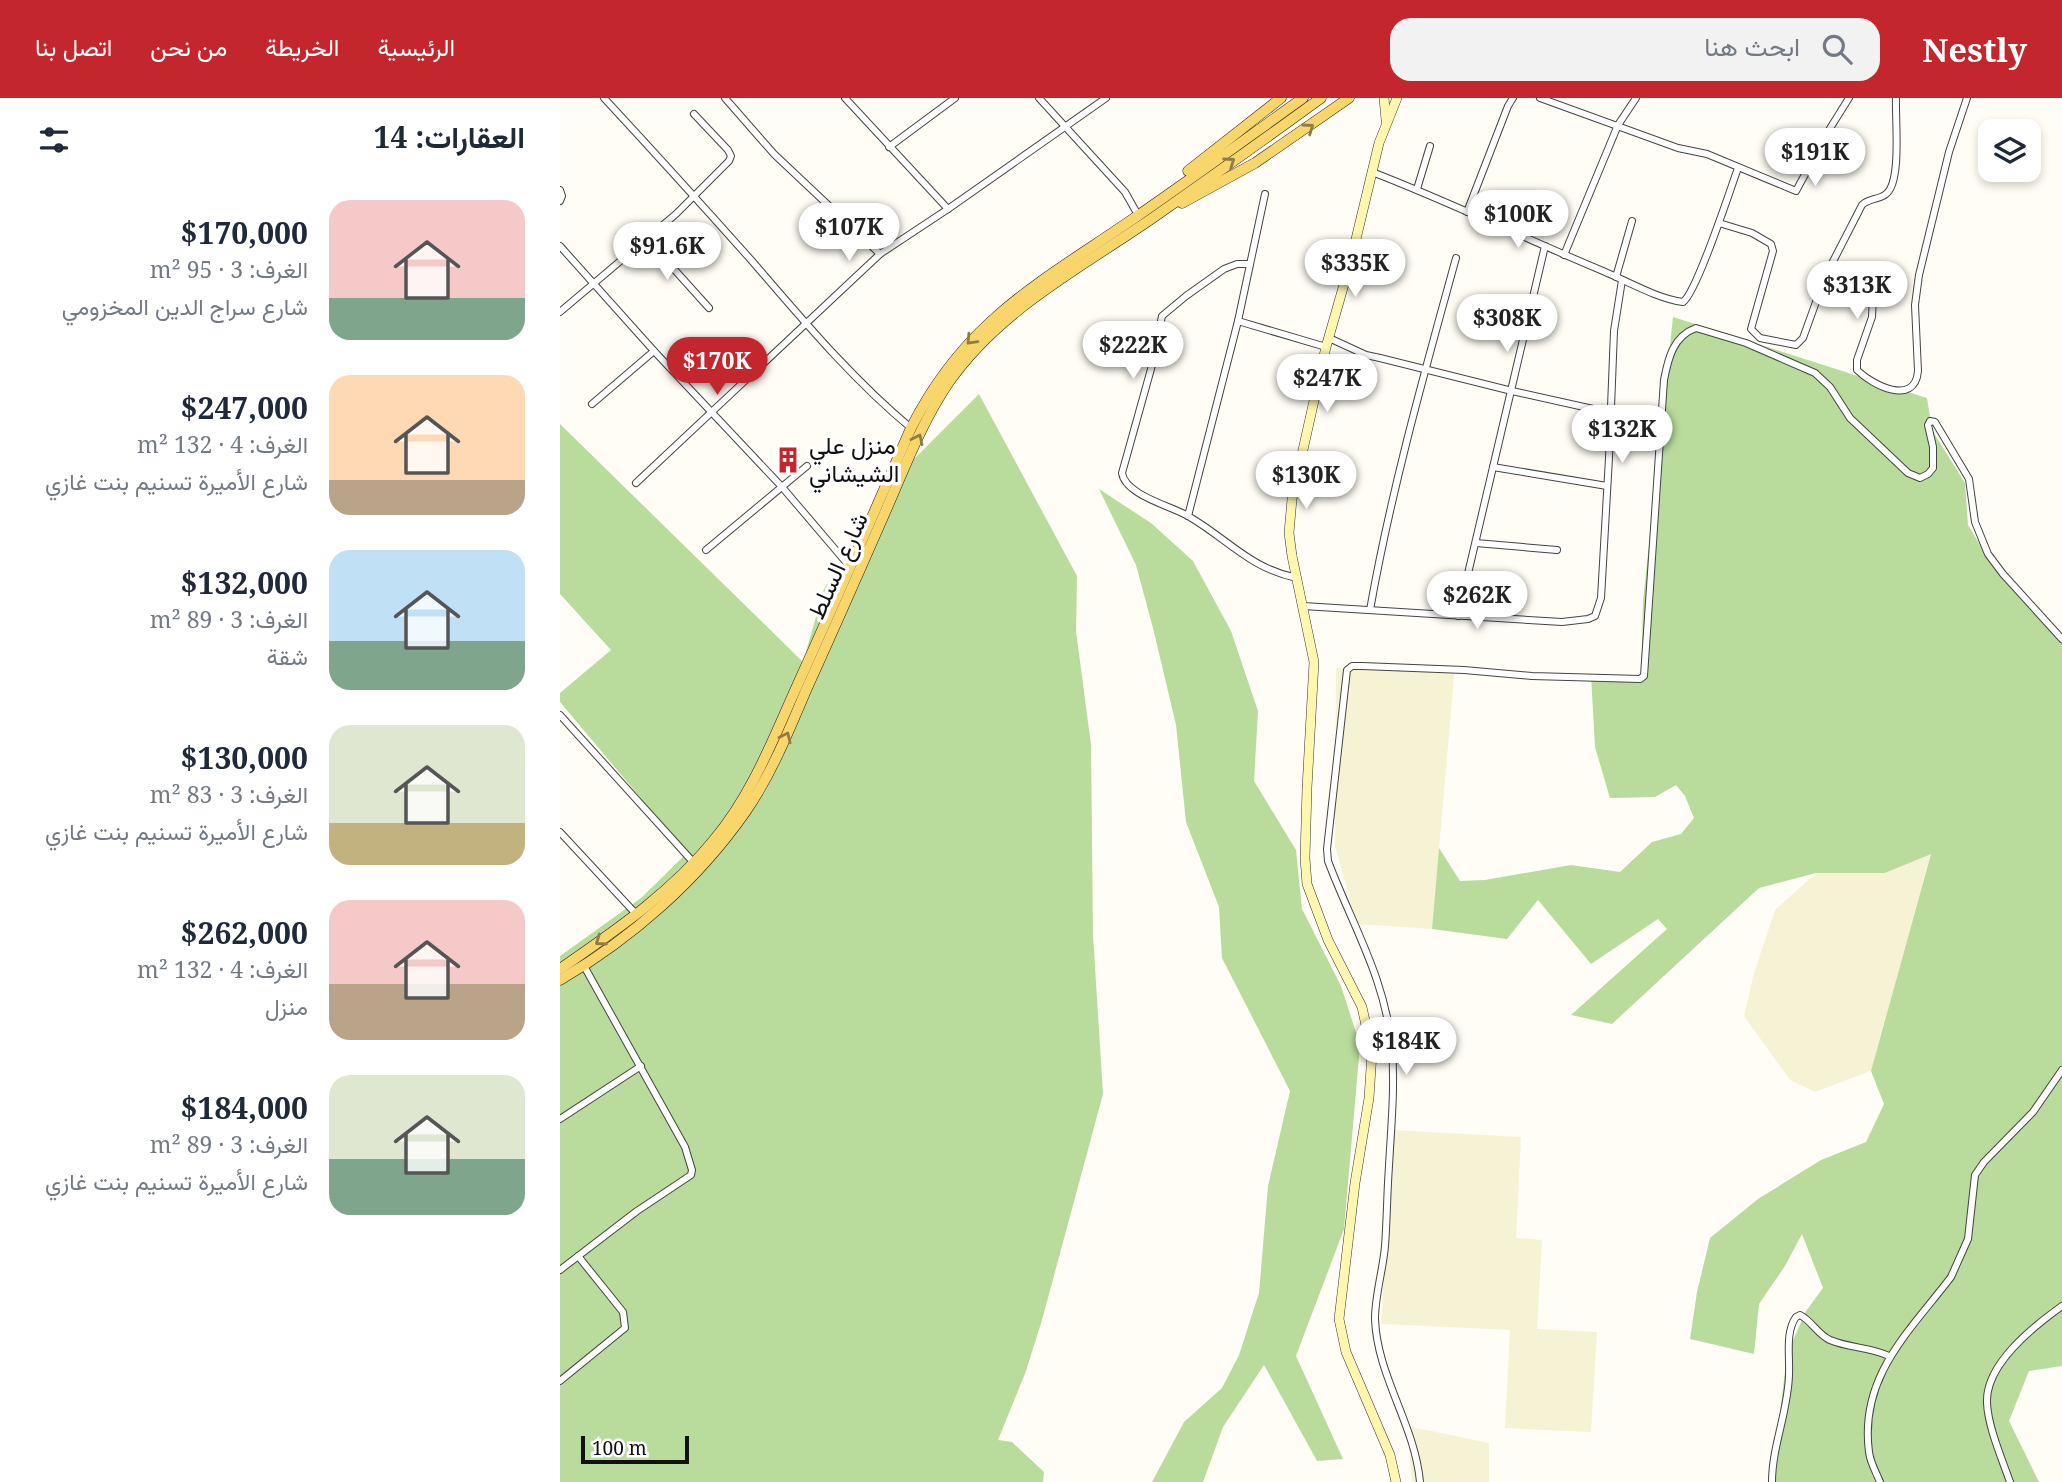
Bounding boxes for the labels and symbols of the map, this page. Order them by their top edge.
one-way arrow [1301,124,1314,136]
pin: $191K [1766,129,1864,188]
one-way arrow [1222,158,1235,170]
pin: $100K [1469,190,1567,250]
pin: $107K [800,204,898,263]
pin: $91.6K [610,222,724,282]
pin: $335K [1306,240,1404,299]
pin: $313K [1808,262,1906,321]
pin: $308K [1458,294,1556,354]
pin: $222K [1084,322,1182,381]
one-way arrow [967,332,979,345]
pin: $170K [668,338,766,397]
pin: $247K [1278,354,1376,414]
pin: $132K [1573,406,1671,465]
place label: منزل علي الشيشاني [809,428,899,493]
one-way arrow [910,434,924,446]
building icon: منزل علي الشيشاني [773,445,803,475]
pin: $130K [1257,452,1355,511]
street label: شارع السلط [799,507,876,624]
pin: $262K [1428,572,1526,631]
one-way arrow [777,732,791,744]
one-way arrow [595,933,608,945]
pin: $184K [1357,1018,1455,1077]
scale bar [581,1433,690,1465]

